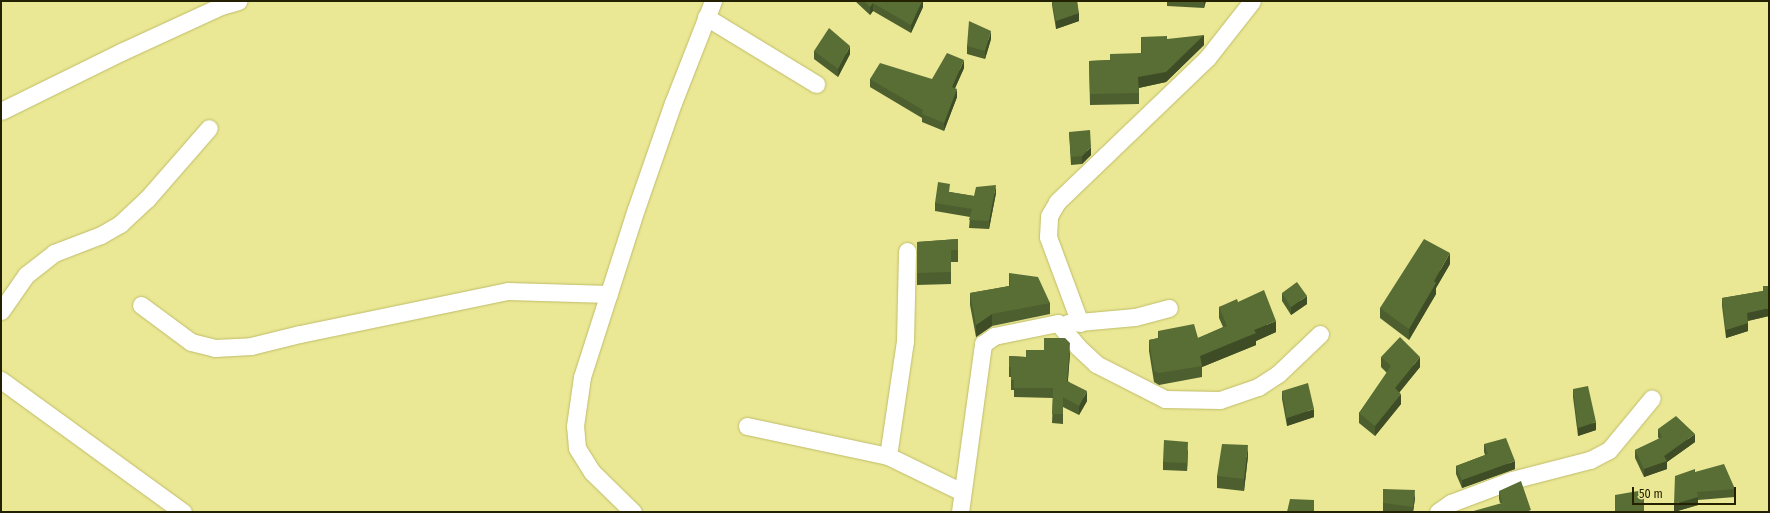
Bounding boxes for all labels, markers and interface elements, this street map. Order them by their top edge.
scale bar [1634,479,1738,505]
text: 50 m [1639,487,1663,501]

